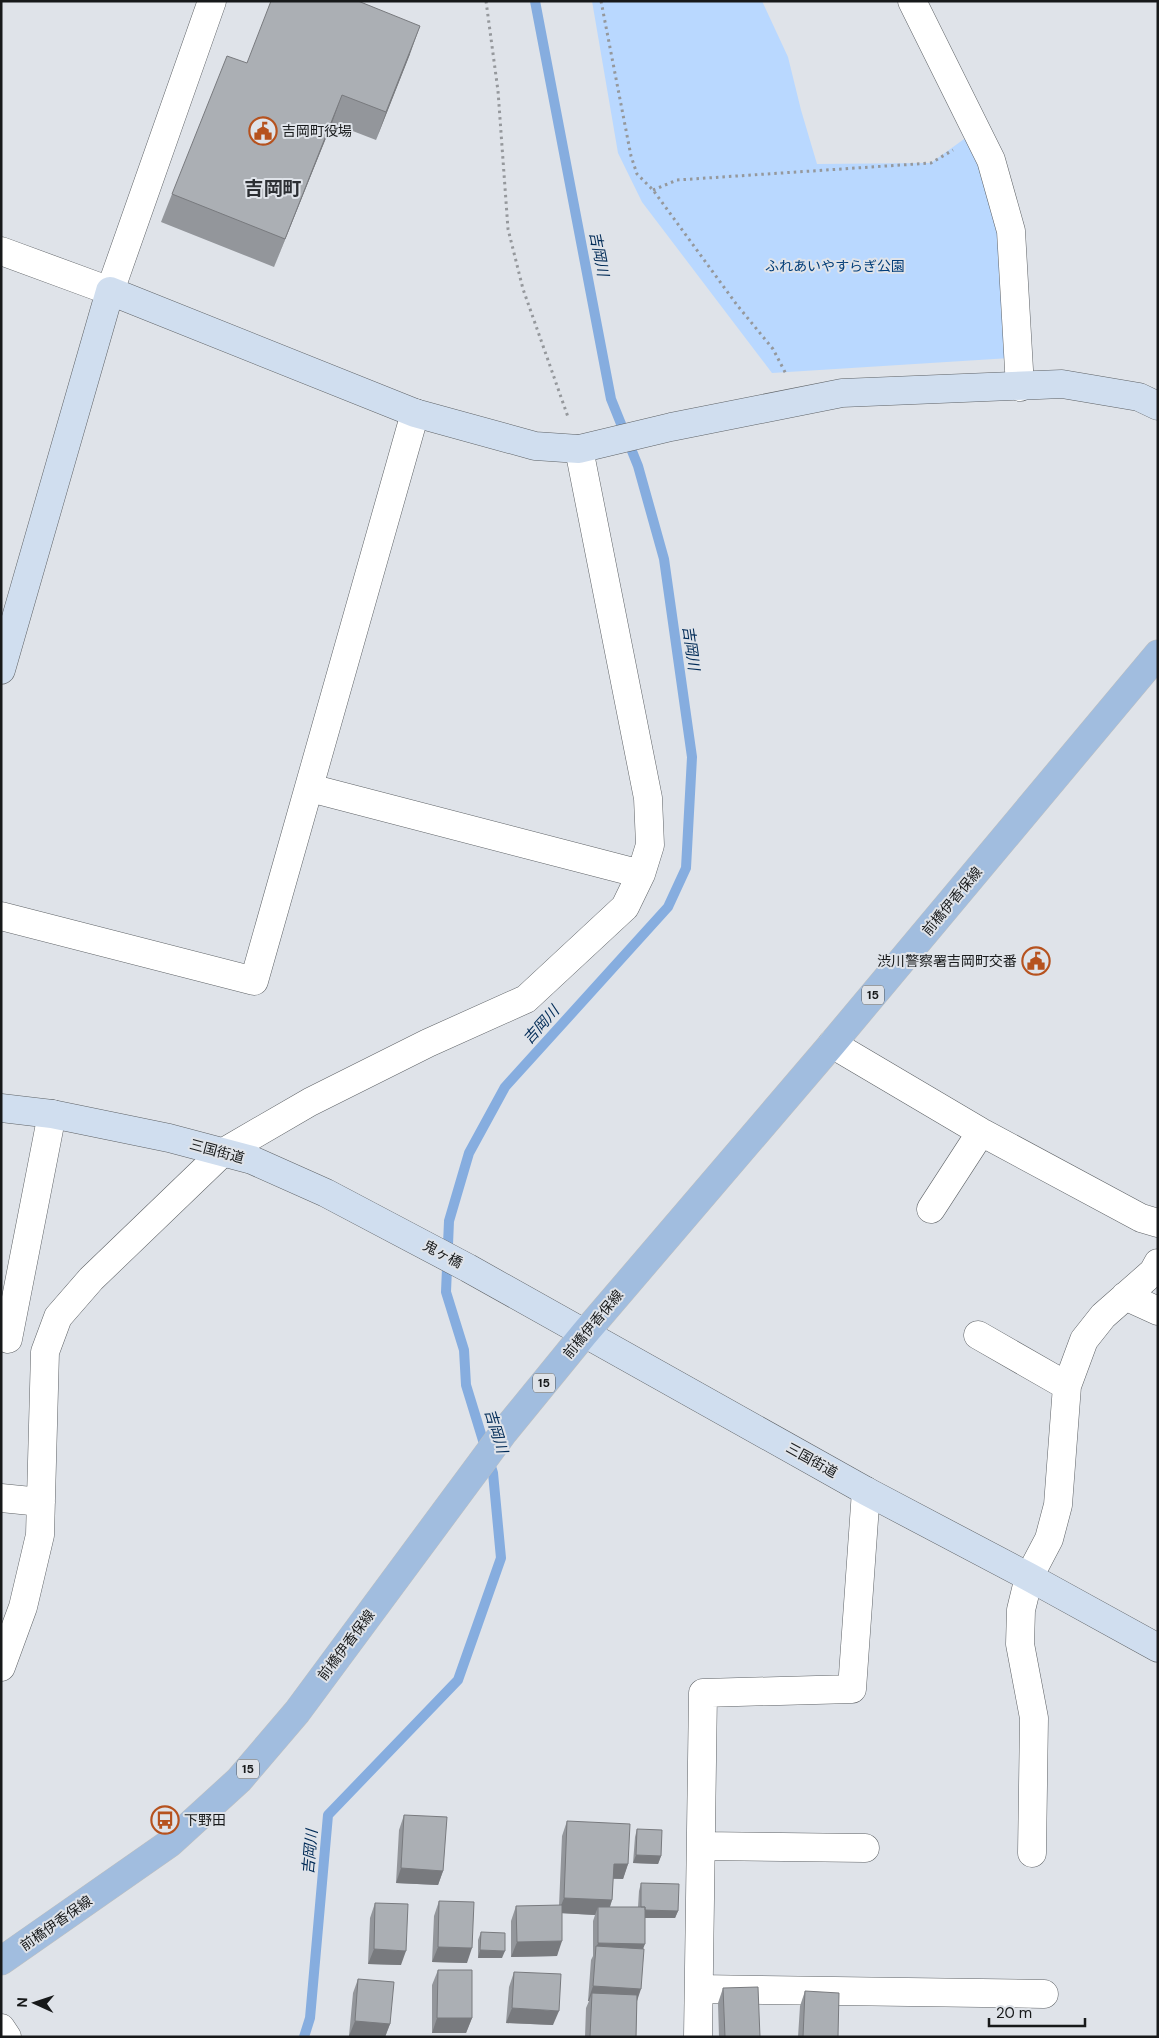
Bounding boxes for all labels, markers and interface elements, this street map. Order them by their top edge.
public building icon: 吉岡町役場 [248,116,278,146]
place label: 吉岡町役場 [282,122,352,140]
district label: 吉岡町 [244,176,302,201]
water label: 吉岡川 [585,230,613,280]
park label: ふれあいやすらぎ公園 [765,257,905,275]
water label: 吉岡川 [678,624,704,674]
street label: 前橋伊香保線 [918,863,986,939]
public building icon: 渋川警察署吉岡町交番 [1021,946,1051,976]
place label: 渋川警察署吉岡町交番 [877,952,1017,970]
road number: 15 [862,986,884,1004]
water label: 吉岡川 [519,1000,565,1048]
street label: 三国街道 [188,1135,246,1167]
street label: 鬼ヶ橋 [420,1236,466,1272]
street label: 前橋伊香保線 [559,1286,627,1362]
road number: 15 [533,1374,555,1392]
water label: 吉岡川 [480,1407,513,1457]
street label: 三国街道 [783,1439,841,1481]
street label: 前橋伊香保線 [314,1606,378,1684]
road number: 15 [237,1760,259,1778]
bus stop icon: 下野田 [150,1805,180,1835]
place label: 下野田 [184,1811,226,1829]
water label: 吉岡川 [298,1827,322,1875]
street label: 前橋伊香保線 [16,1892,96,1954]
north arrow [10,1978,60,2028]
scale bar [989,1996,1085,2028]
text: N [13,1997,31,2008]
text: 20 m [996,2003,1032,2023]

